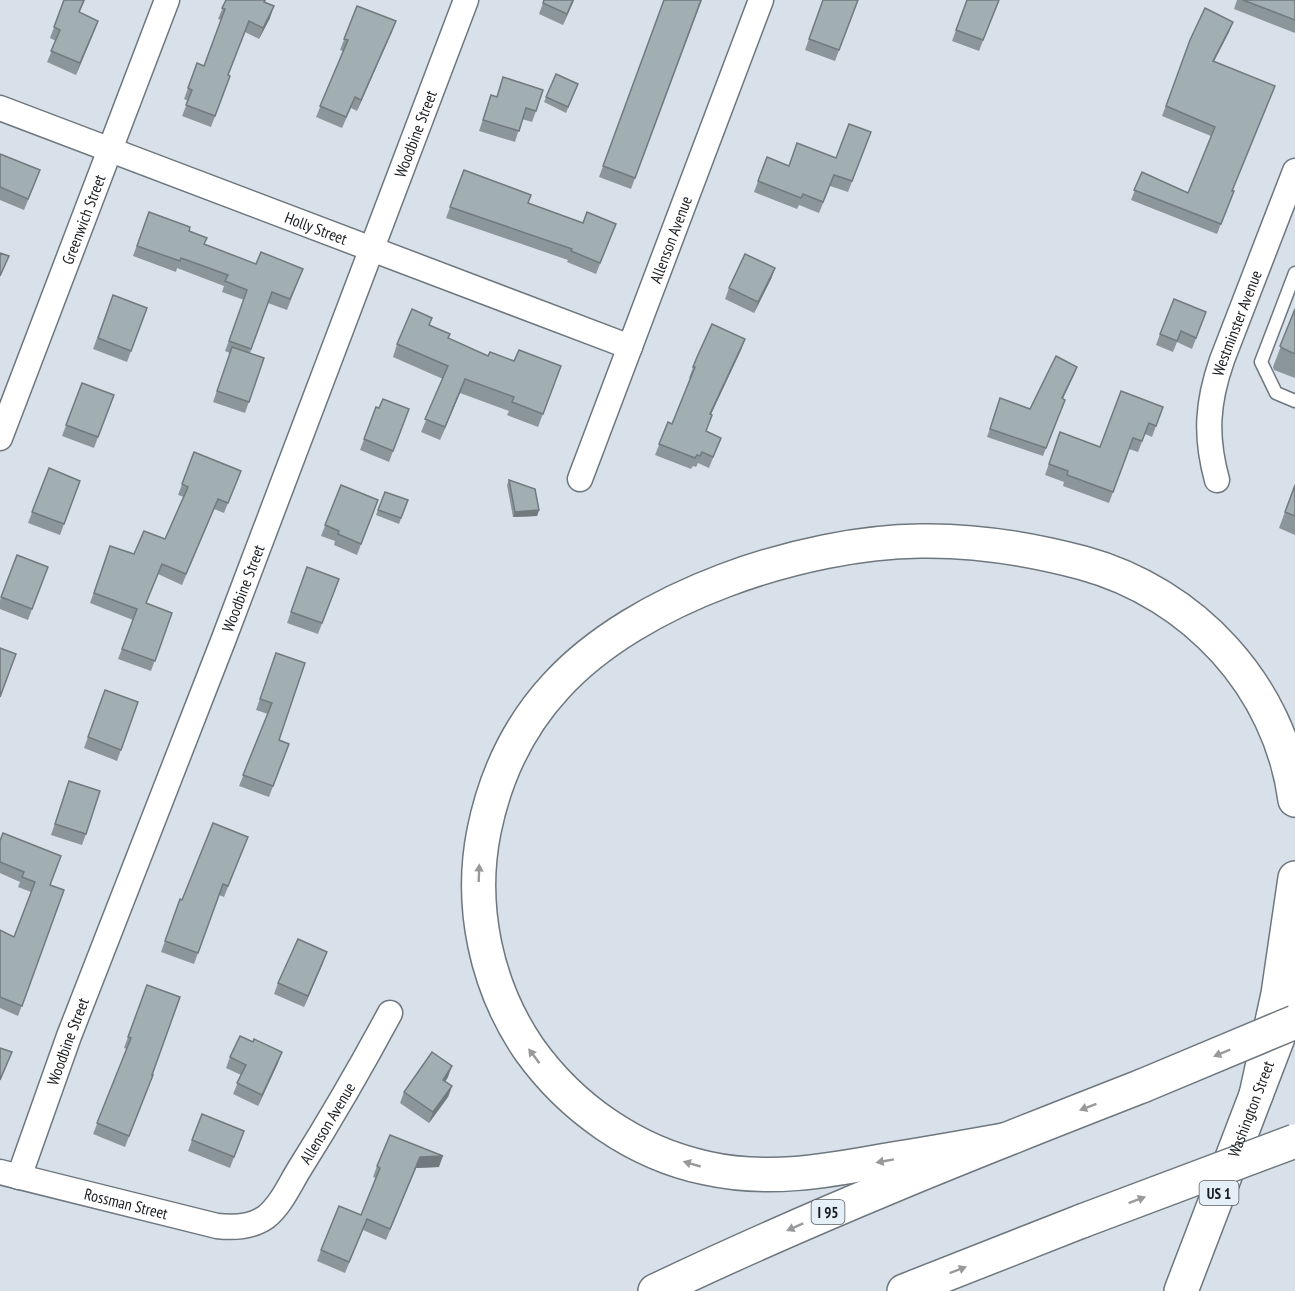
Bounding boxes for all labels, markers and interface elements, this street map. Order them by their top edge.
street label: Woodbine Street [390,87,441,180]
street label: Greenwich Street [57,171,110,267]
street label: Allenson Avenue [645,193,696,286]
street label: Holly Street [282,207,351,249]
street label: Westminster Avenue [1207,267,1266,378]
street label: Woodbine Street [217,541,269,635]
one-way arrow [474,863,483,882]
street label: Woodbine Street [42,994,93,1088]
one-way arrow [529,1048,541,1063]
one-way arrow [1212,1048,1230,1058]
street label: Washington Street [1223,1057,1278,1160]
street label: Allenson Avenue [295,1079,359,1168]
one-way arrow [1078,1102,1096,1112]
one-way arrow [875,1157,894,1166]
one-way arrow [683,1159,701,1168]
road number: US 1 [1200,1181,1238,1205]
street label: Rossman Street [82,1183,171,1224]
one-way arrow [1128,1195,1146,1205]
road number: I 95 [812,1200,844,1224]
one-way arrow [786,1222,804,1232]
one-way arrow [949,1264,967,1274]

